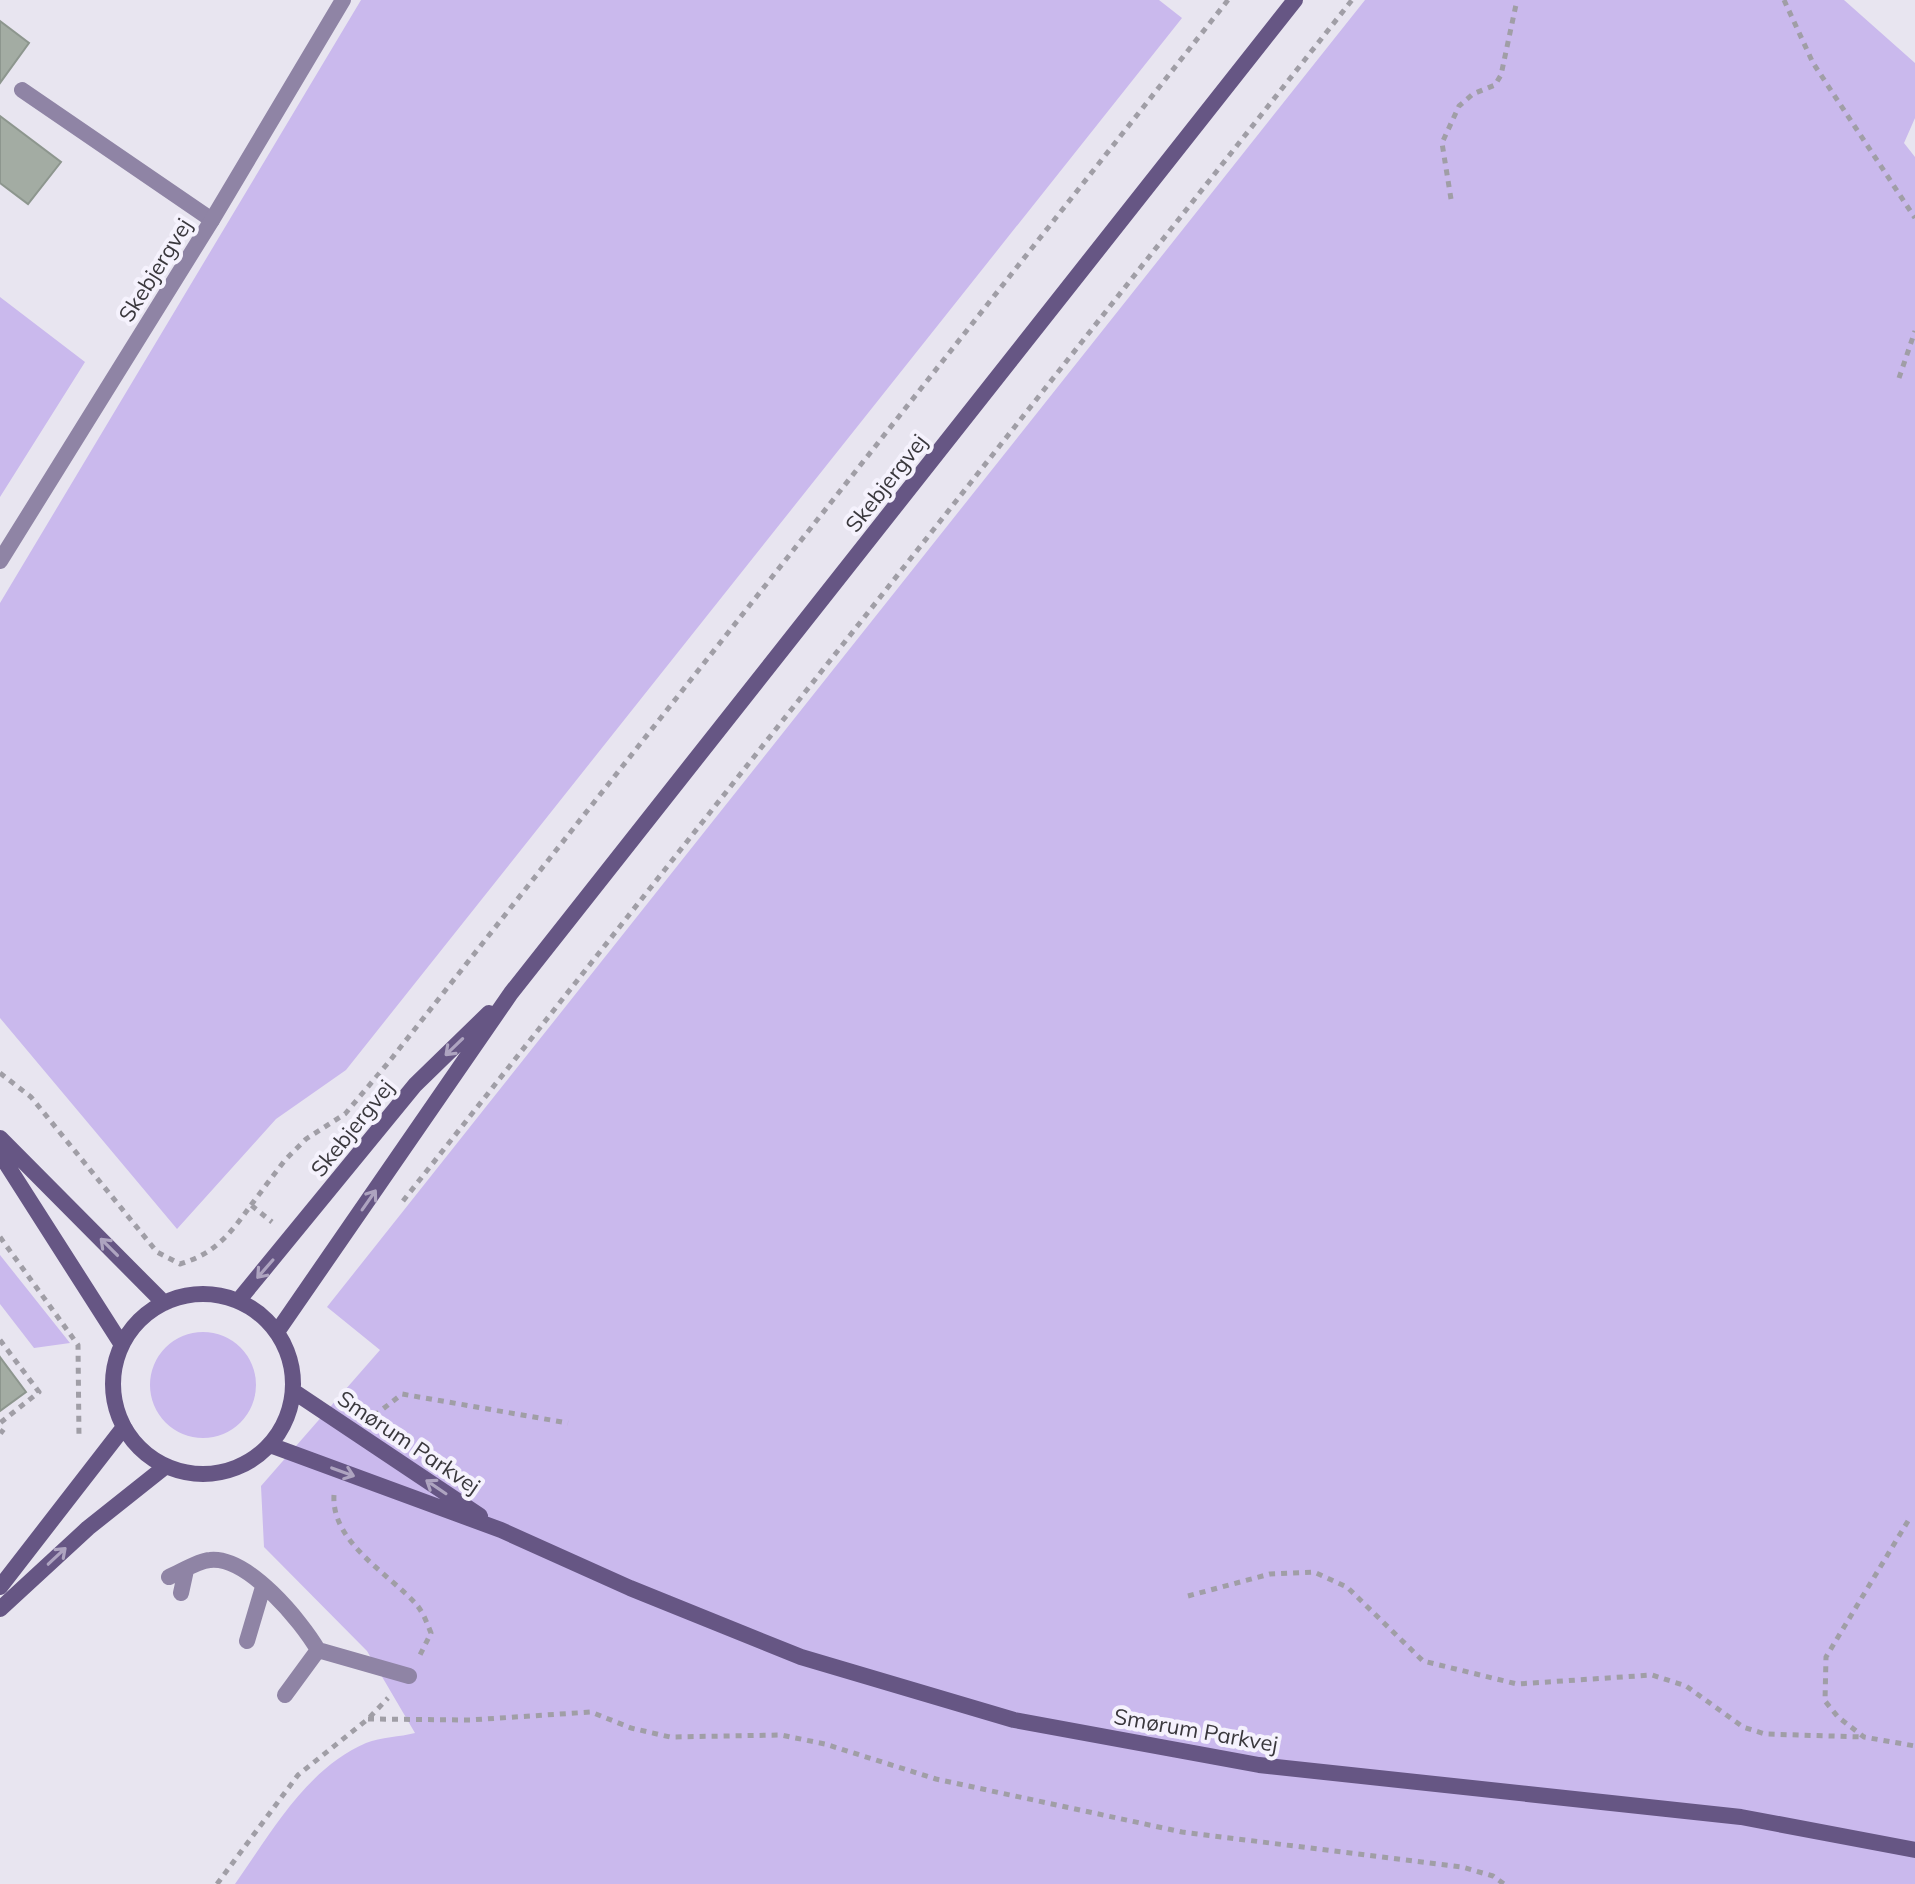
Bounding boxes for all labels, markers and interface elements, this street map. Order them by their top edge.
street label: Skebjergvej [112,213,198,327]
street label: Skebjergvej [839,428,933,538]
one-way arrow [445,1037,465,1055]
street label: Skebjergvej [304,1074,400,1182]
one-way arrow [361,1190,378,1212]
one-way arrow [100,1238,119,1257]
one-way arrow [256,1259,274,1279]
street label: Smørum Parkvej [332,1384,486,1500]
one-way arrow [330,1466,355,1480]
one-way arrow [425,1478,448,1494]
one-way arrow [47,1547,67,1565]
street label: Smørum Parkvej [1112,1702,1280,1758]

